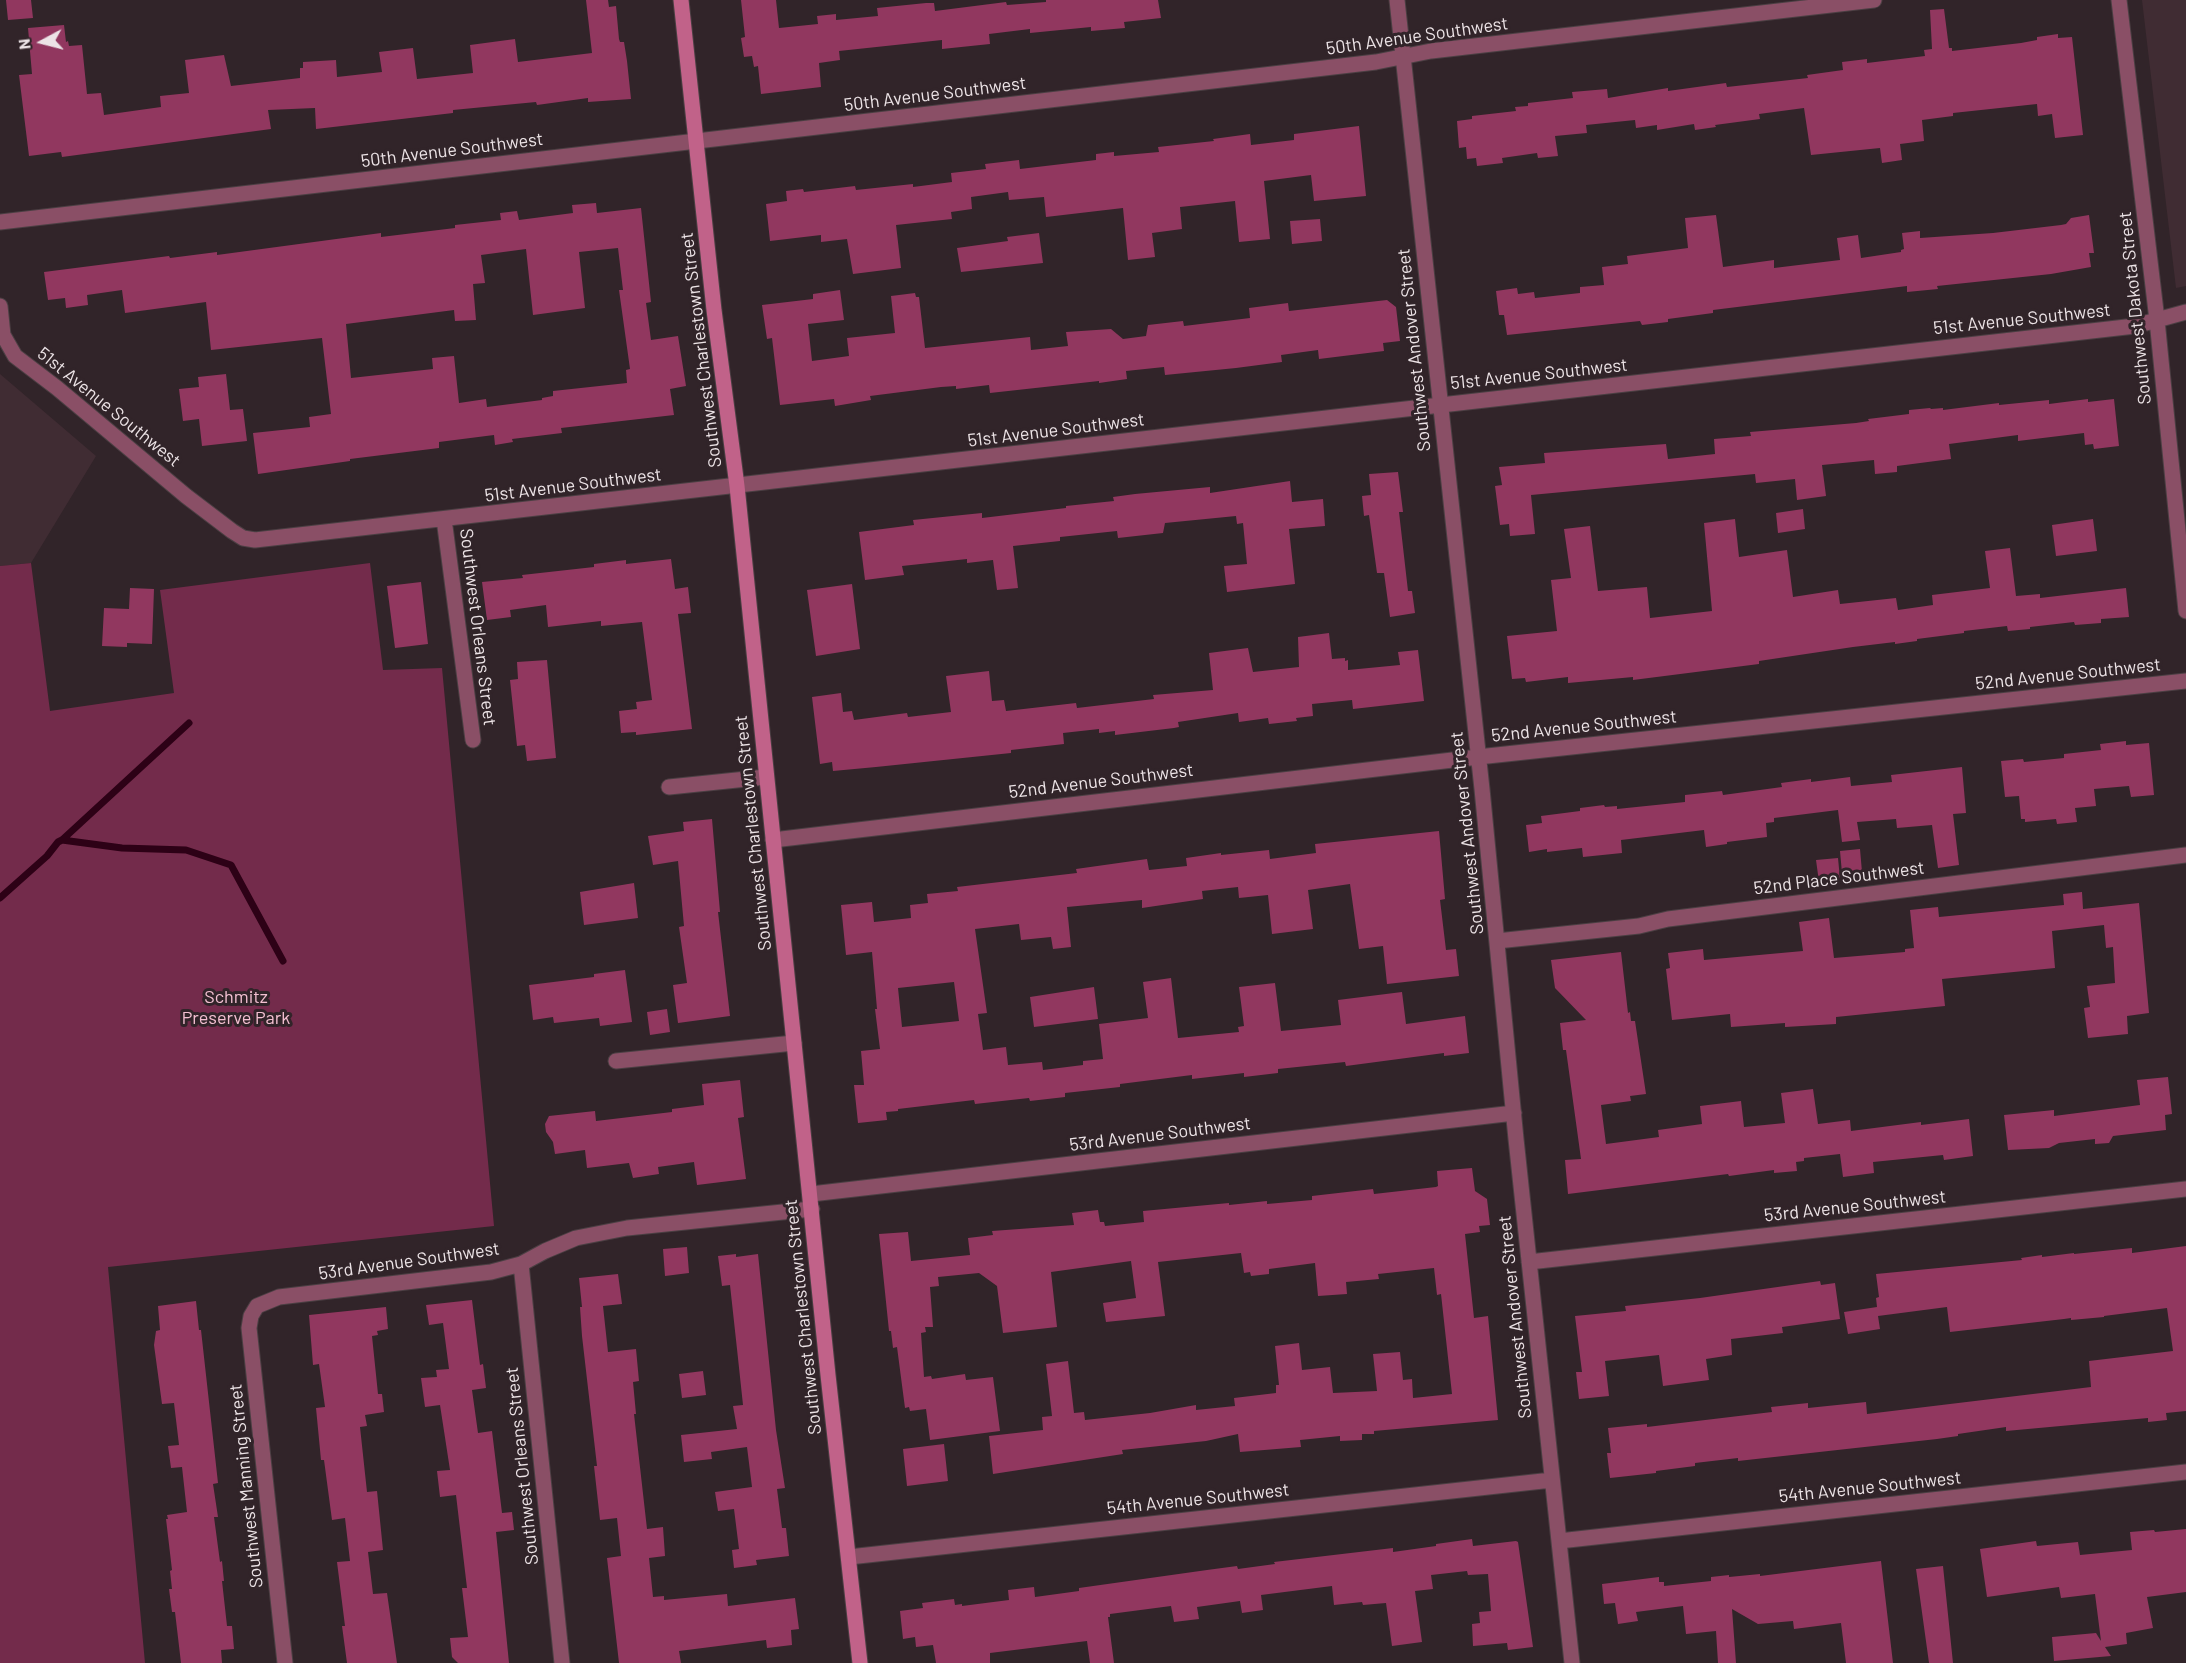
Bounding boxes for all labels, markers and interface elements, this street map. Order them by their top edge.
north arrow [12,12,72,72]
street label: 50th Avenue Southwest [1325,13,1509,59]
text: N [14,38,34,51]
street label: 50th Avenue Southwest [843,72,1027,116]
street label: 50th Avenue Southwest [360,128,544,172]
street label: Southwest Dakota Street [2114,210,2156,406]
street label: Southwest Charlestown Street [676,231,726,469]
street label: Southwest Andover Street [1393,247,1435,453]
street label: 51st Avenue Southwest [1932,299,2112,339]
street label: 51st Avenue Southwest [33,343,185,471]
street label: 51st Avenue Southwest [1449,354,1629,394]
street label: 51st Avenue Southwest [966,408,1146,452]
street label: 51st Avenue Southwest [483,463,663,507]
street label: Southwest Orleans Street [455,527,501,727]
street label: 52nd Avenue Southwest [1974,654,2162,694]
street label: 52nd Avenue Southwest [1490,706,1678,746]
street label: Southwest Charlestown Street [730,714,776,952]
street label: Southwest Andover Street [1446,730,1488,936]
street label: 52nd Avenue Southwest [1007,759,1195,803]
street label: 52nd Place Southwest [1752,857,1926,899]
park label: Schmitz Preserve Park [182,986,290,1028]
street label: 53rd Avenue Southwest [1068,1112,1252,1156]
street label: 53rd Avenue Southwest [1763,1186,1947,1226]
street label: Southwest Charlestown Street [780,1198,826,1436]
street label: Southwest Andover Street [1494,1214,1536,1420]
street label: 53rd Avenue Southwest [317,1238,501,1284]
street label: Southwest Orleans Street [501,1366,543,1566]
street label: Southwest Manning Street [225,1383,267,1589]
street label: 54th Avenue Southwest [1778,1467,1962,1507]
street label: 54th Avenue Southwest [1106,1479,1290,1519]

